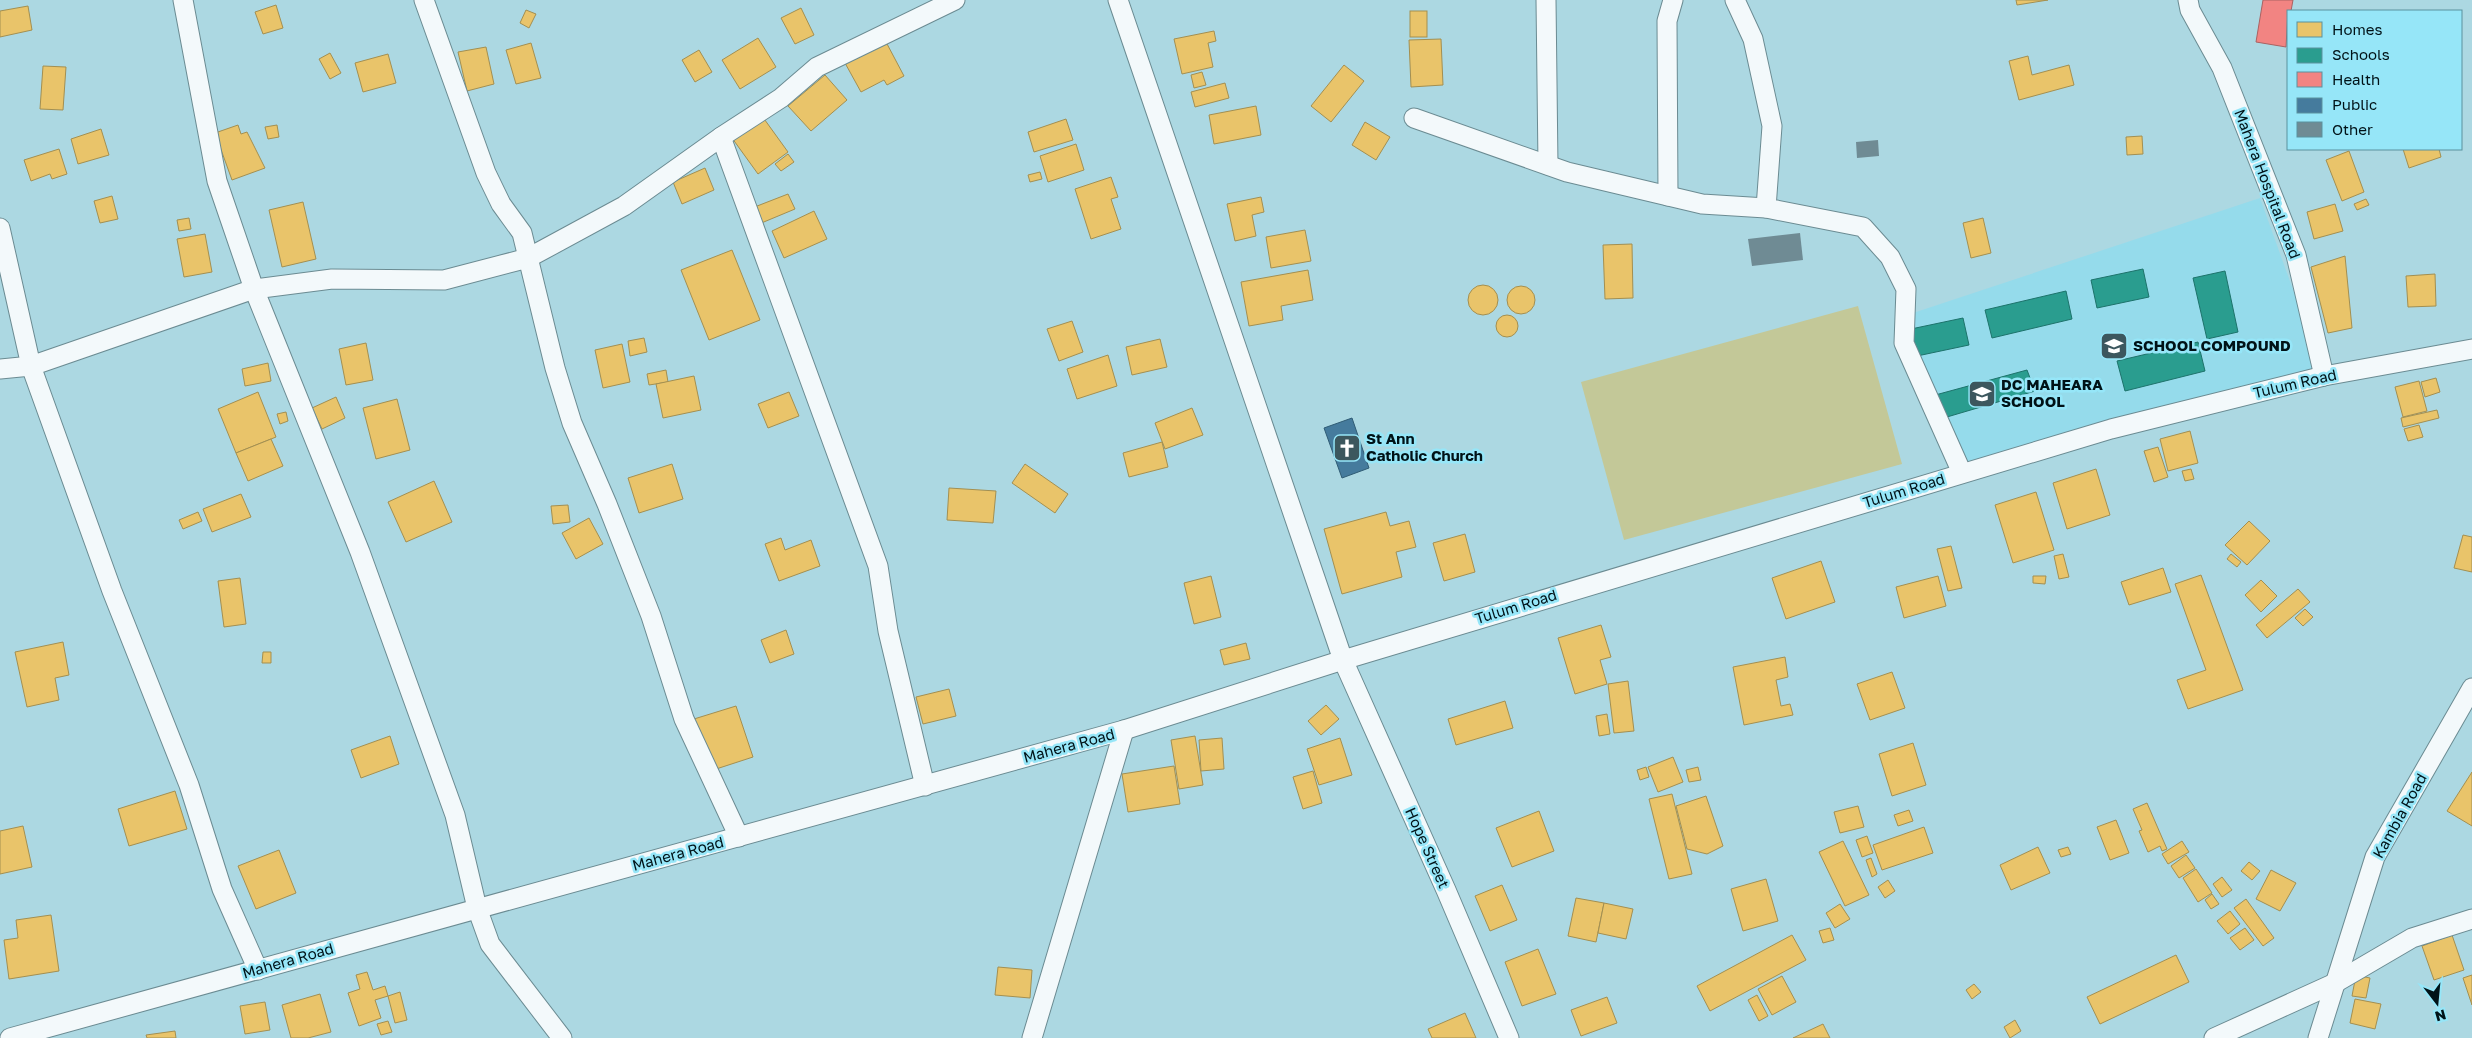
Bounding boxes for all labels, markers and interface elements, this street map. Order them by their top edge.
legend [2287,10,2462,150]
text: Homes [2332,20,2382,38]
text: Schools [2332,45,2390,63]
text: Health [2332,70,2380,88]
text: Public [2332,95,2377,113]
street label: Mahera Hospital Road [2231,106,2305,261]
text: Other [2332,120,2373,138]
school or university icon: SCHOOL COMPOUND [2099,331,2129,361]
place label: SCHOOL COMPOUND [2133,336,2291,354]
street label: Tulum Road [2251,365,2338,401]
place label: DC MAHEARA SCHOOL [2001,375,2103,410]
school or university icon: DC MAHEARA SCHOOL [1967,379,1997,409]
place label: St Ann Catholic Church [1366,429,1483,464]
church icon: St Ann Catholic Church [1332,433,1362,463]
street label: Tulum Road [1861,469,1947,511]
street label: Tulum Road [1473,585,1559,627]
street label: Mahera Road [1021,724,1116,766]
street label: Kambia Road [2368,770,2430,861]
street label: Hope Street [1402,804,1454,891]
street label: Mahera Road [630,832,725,874]
street label: Mahera Road [240,938,335,982]
north arrow [2412,978,2462,1028]
text: N [2433,1006,2448,1026]

